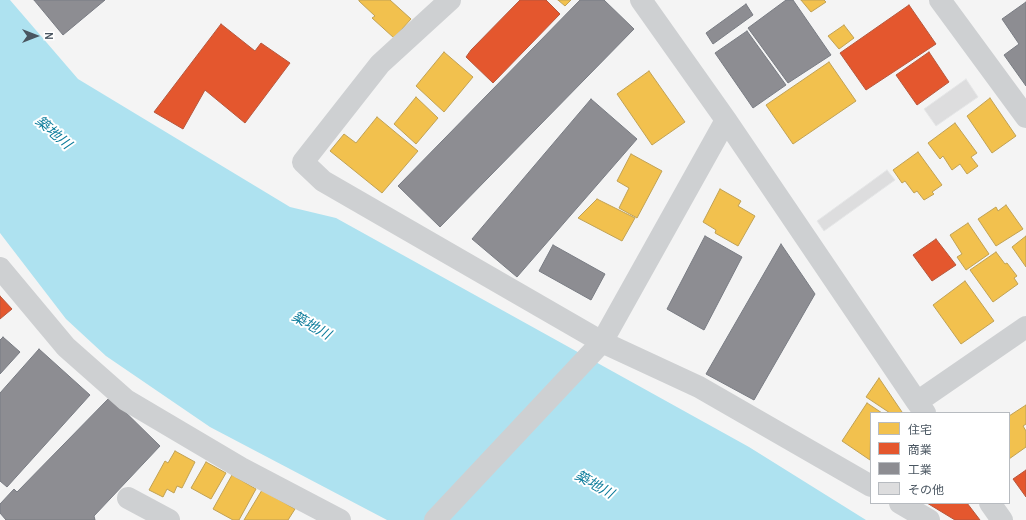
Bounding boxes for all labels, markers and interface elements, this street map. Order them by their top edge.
north arrow [16,16,56,56]
text: N [42,32,55,40]
water label: 築地川 [32,113,74,153]
water label: 築地川 [289,308,333,344]
legend [870,412,1010,504]
text: 住宅 [908,423,932,437]
text: 商業 [908,443,932,457]
text: 工業 [908,463,932,477]
water label: 築地川 [572,467,616,503]
text: その他 [908,483,944,497]

